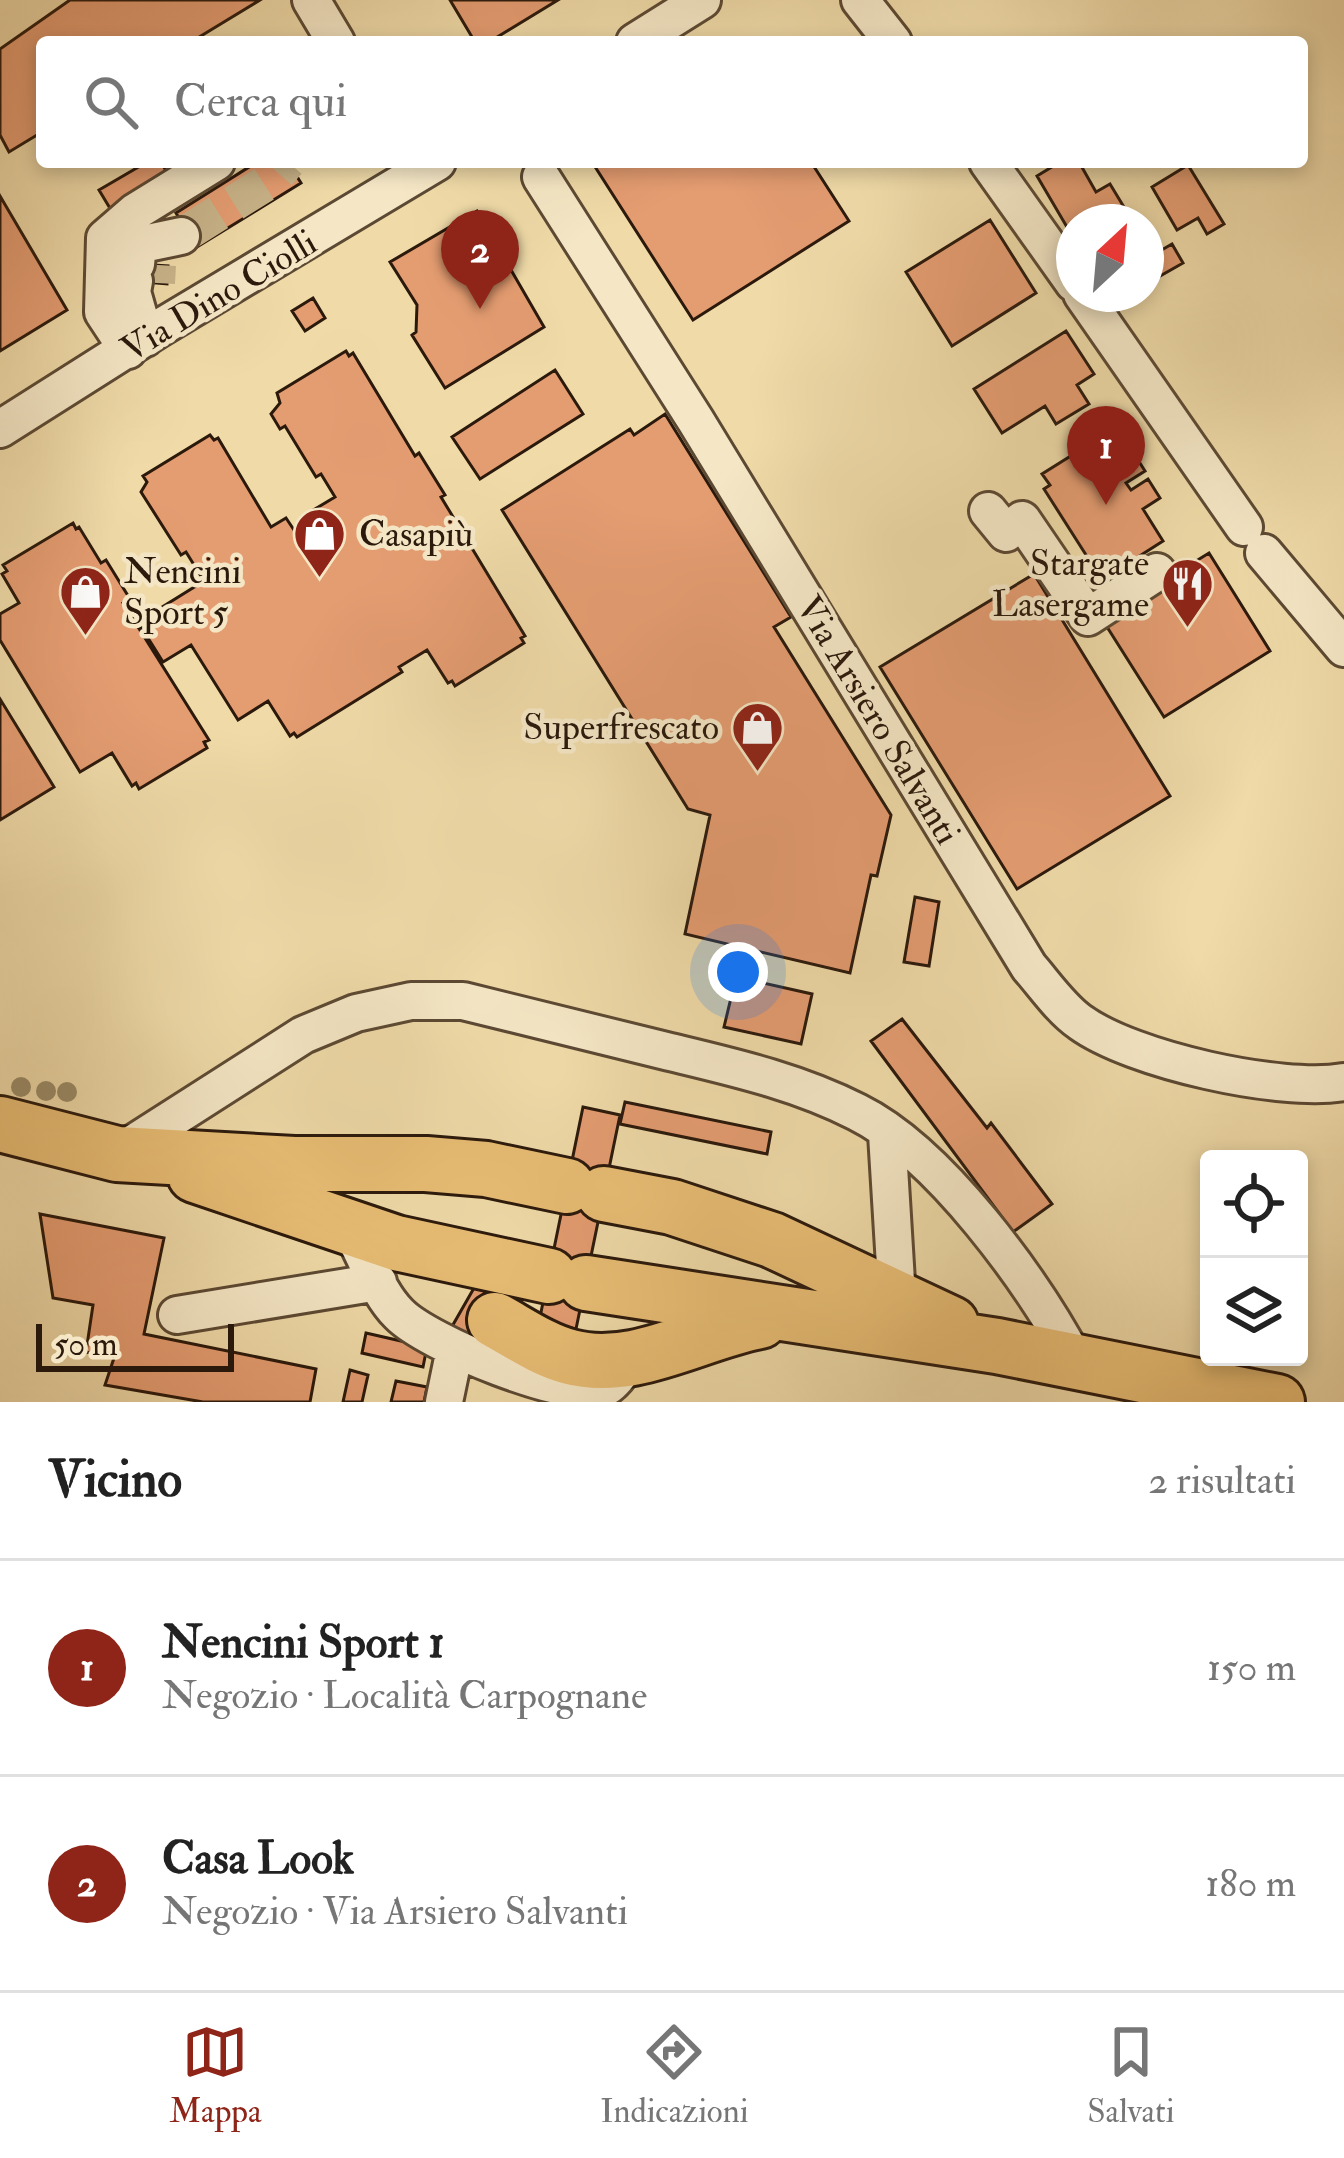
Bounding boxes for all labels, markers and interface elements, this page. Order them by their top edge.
search box [36,36,1308,168]
icon: search [78,69,144,135]
text: Cerca qui [174,74,347,130]
north arrow [1056,204,1164,312]
pin: 2 [441,210,519,309]
street label: Via Dino Ciolli [113,220,325,372]
pin: 1 [1067,406,1145,505]
shop icon: Casapiù [292,506,348,580]
place label: Casapiù [359,512,473,557]
place label: Stargate Lasergame [992,541,1149,627]
place label: Nencini Sport 5 [124,549,241,635]
restaurant icon: Stargate Lasergame [1160,556,1216,630]
shop icon: Nencini Sport 5 [57,564,113,638]
street label: Via Arsiero Salvanti [786,587,970,853]
shop icon: Superfrescato [730,699,786,773]
place label: Superfrescato [523,705,719,750]
your location [708,942,768,1002]
map controls [1200,1150,1308,1366]
button: locate [1200,1150,1308,1258]
button: layers [1200,1258,1308,1366]
scale bar [36,1318,234,1371]
text: 50 m [54,1324,118,1365]
text: Vicino [48,1448,182,1512]
text: 2 risultati [1148,1456,1296,1505]
text: Nencini Sport 1 [162,1615,444,1671]
text: 1 [80,1643,94,1692]
text: 150 m [1207,1643,1296,1692]
text: Negozio · Località Carpognane [162,1671,647,1720]
text: Casa Look [162,1831,354,1887]
text: 2 [77,1859,97,1908]
text: 180 m [1205,1859,1296,1908]
text: Negozio · Via Arsiero Salvanti [162,1887,628,1936]
tab: Mappa [169,2019,262,2132]
tab: Indicazioni [600,2019,749,2132]
tab: Salvati [1087,2019,1175,2132]

